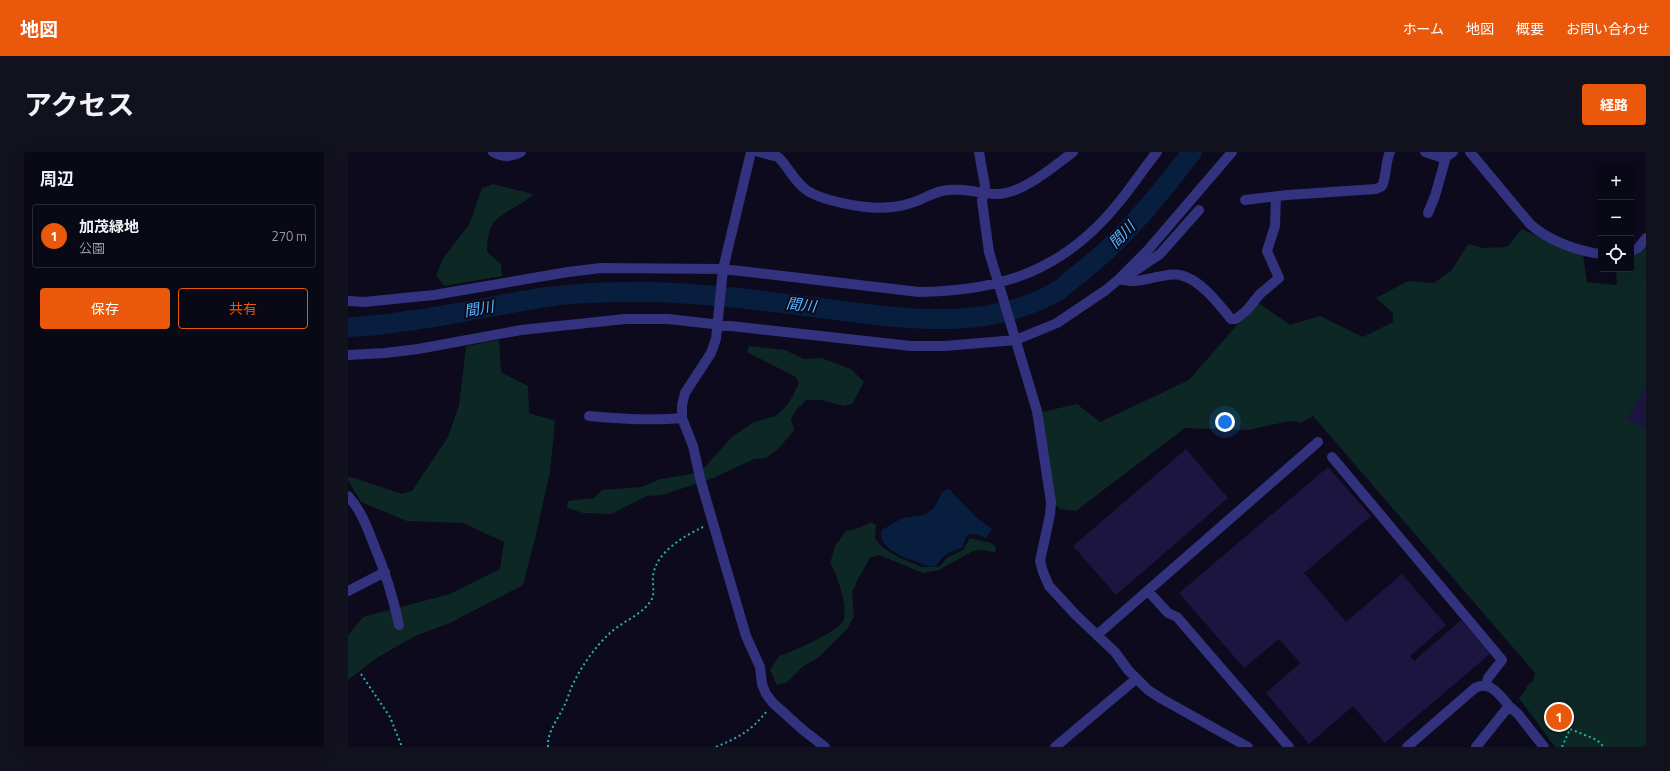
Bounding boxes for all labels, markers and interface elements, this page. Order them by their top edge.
text: 地図 [20,14,58,43]
text: ホーム [1402,18,1444,39]
text: 地図 [1466,18,1494,39]
text: 概要 [1516,18,1544,39]
text: お問い合わせ [1566,18,1650,39]
text: アクセス [24,83,135,126]
button: 経路 [1582,84,1646,125]
map controls [1598,164,1634,272]
button: + [1598,164,1634,200]
text: 周辺 [40,166,74,192]
button: − [1598,200,1634,236]
water label: 間川 [1103,214,1142,253]
text: 加茂緑地 [79,215,139,238]
text: 1 [50,226,58,246]
text: 270 m [271,226,307,246]
button: locate [1598,236,1634,272]
text: 公園 [79,238,105,258]
button: 保存 [40,288,170,329]
button: 共有 [178,288,308,329]
water label: 間川 [785,291,819,318]
water label: 間川 [462,294,498,322]
your location [1215,412,1235,432]
pin: 1 [1546,702,1572,732]

